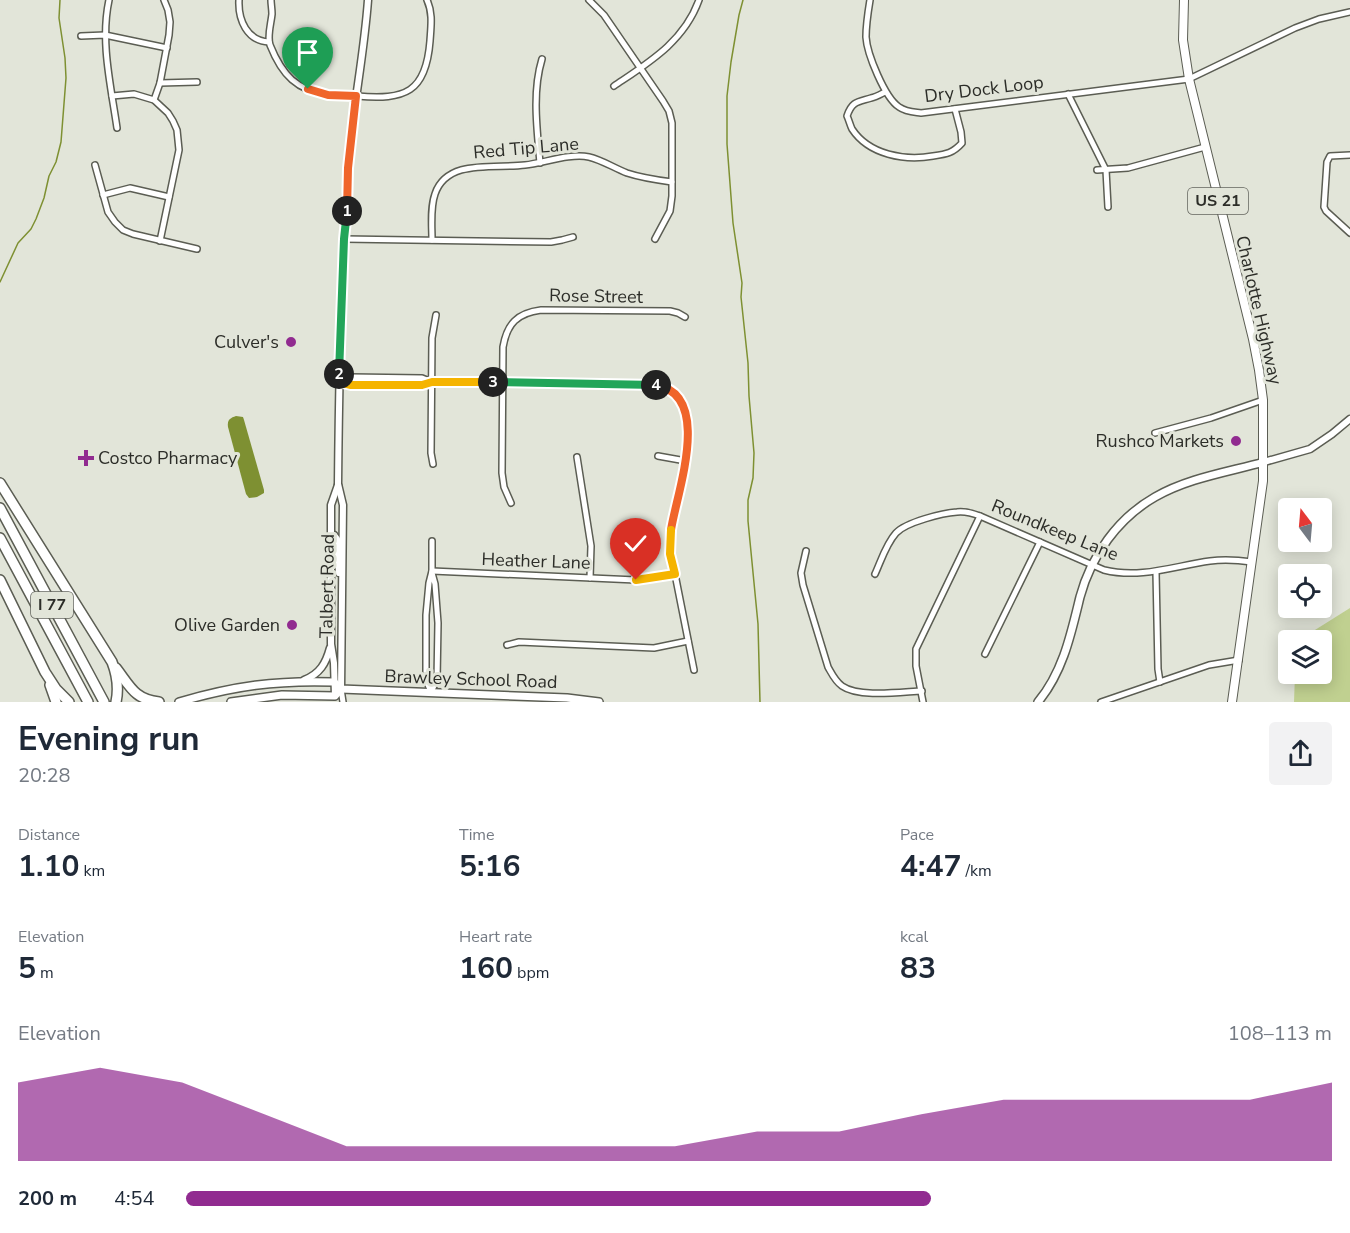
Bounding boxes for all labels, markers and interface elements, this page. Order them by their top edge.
pin [282,27,333,89]
icon: arrive [291,36,324,69]
street label: Dry Dock Loop [923,70,1045,108]
street label: Red Tip Lane [472,131,580,165]
road number: US 21 [1188,188,1248,214]
pin: 1 [332,196,362,226]
text: 1 [342,200,352,222]
street label: Charlotte Highway [1230,233,1288,388]
street label: Rose Street [549,283,644,309]
place label: Culver's [214,330,279,354]
marker: Culver's [284,335,298,349]
pin: 2 [324,359,354,389]
text: 2 [334,363,344,385]
pin: 3 [478,367,508,397]
pin: 4 [641,370,671,400]
text: 3 [488,371,498,393]
text: 4 [651,374,661,396]
place label: Rushco Markets [1096,429,1224,453]
marker: Rushco Markets [1229,434,1243,448]
place label: Costco Pharmacy [98,446,238,470]
marker: Costco Pharmacy [79,451,93,465]
street label: Roundkeep Lane [988,494,1122,566]
north arrow [1278,498,1332,552]
map controls [1278,498,1332,684]
pin [610,518,661,580]
icon: check [619,527,652,560]
street label: Talbert Road [314,534,340,638]
street label: Heather Lane [481,547,591,575]
button: locate [1278,564,1332,618]
road number: I 77 [31,592,73,618]
place label: Olive Garden [174,613,280,637]
marker: Olive Garden [285,618,299,632]
button: layers [1278,630,1332,684]
street label: Brawley School Road [384,664,558,694]
text: Evening run [18,717,200,762]
button: share [1269,722,1332,785]
text: 20:28 [18,762,71,789]
text: Distance [18,824,80,846]
text: Time [459,824,495,846]
text: Pace [900,824,934,846]
text: 1.10 [18,846,79,887]
text: 5:16 [459,846,520,887]
text: 4:47 [900,846,961,887]
text: km [79,860,105,882]
text: /km [961,860,992,882]
text: Elevation [18,926,84,948]
text: Heart rate [459,926,532,948]
text: kcal [900,926,928,948]
text: 5 [18,948,36,989]
text: 160 [459,948,513,989]
text: 83 [900,948,936,989]
text: m [36,962,54,984]
text: bpm [513,962,549,984]
text: Elevation [18,1020,101,1047]
text: 108–113 m [1228,1020,1332,1047]
text: 200 m [18,1185,77,1212]
text: 4:54 [114,1185,155,1212]

